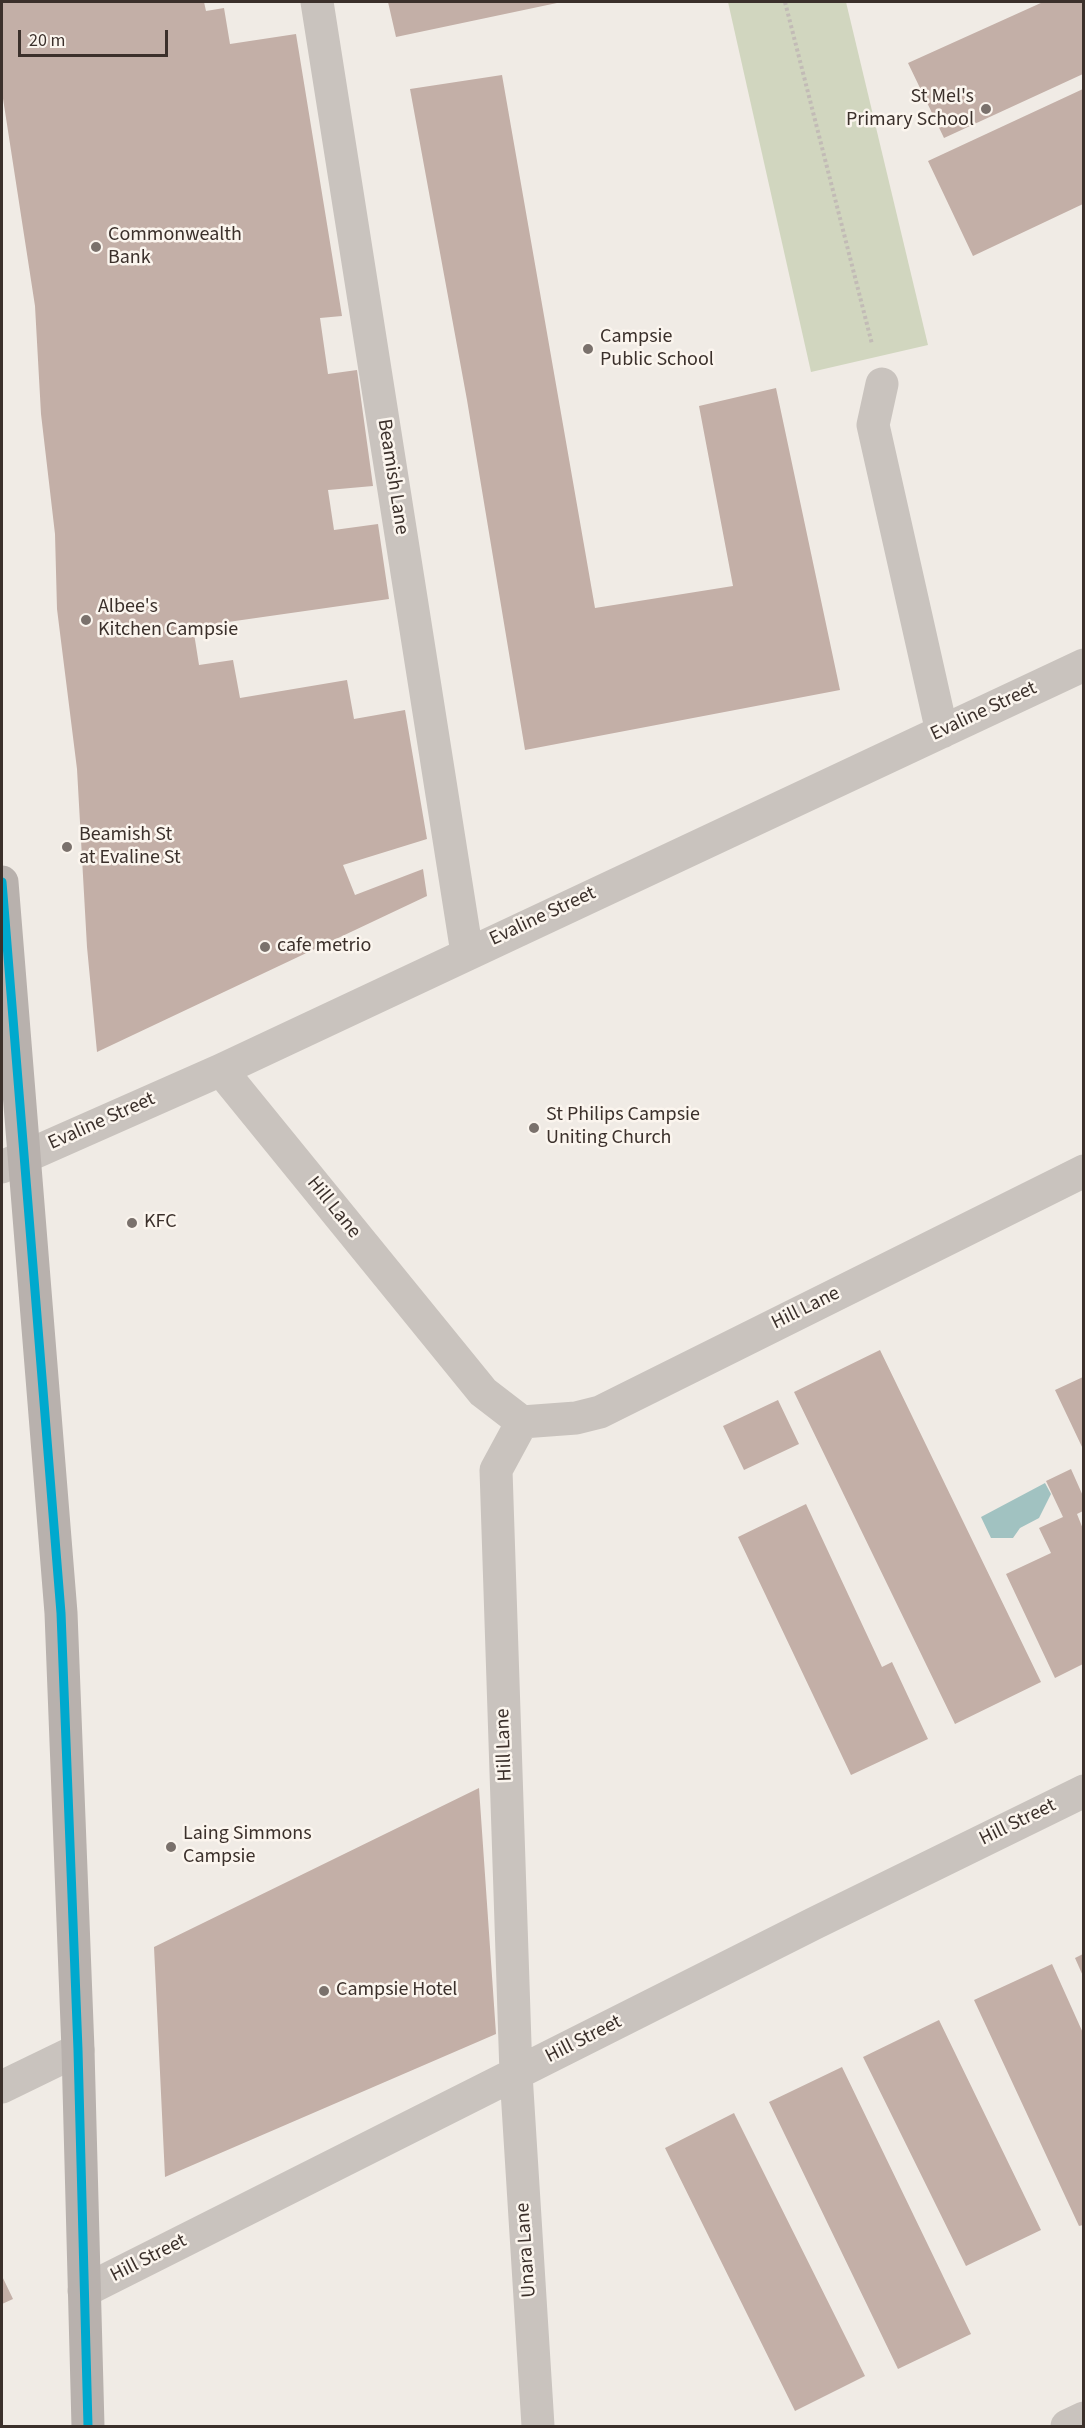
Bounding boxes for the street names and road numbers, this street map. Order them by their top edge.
street label: Beamish Lane [371,417,413,537]
street label: Evaline Street [927,677,1041,747]
street label: Evaline Street [486,882,600,952]
street label: Evaline Street [45,1088,159,1156]
street label: Hill Lane [301,1172,365,1244]
street label: Hill Lane [768,1282,844,1336]
street label: Hill Lane [492,1708,518,1782]
street label: Hill Street [976,1794,1060,1852]
street label: Hill Street [542,2011,626,2069]
street label: Unara Lane [512,2202,542,2298]
street label: Hill Street [107,2230,191,2288]

